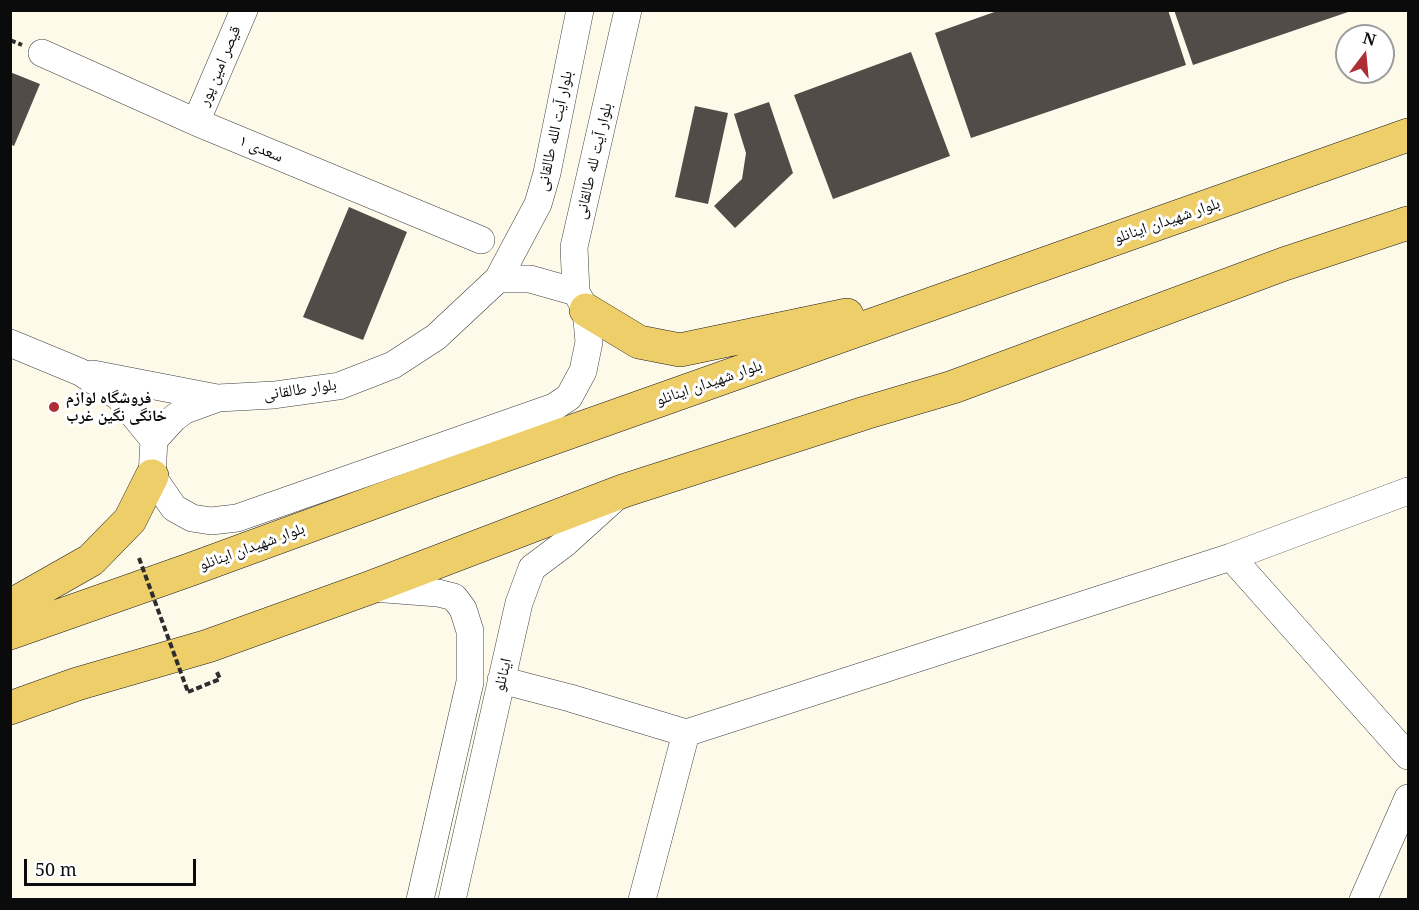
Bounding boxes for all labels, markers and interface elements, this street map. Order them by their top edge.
street label: قیصر امین پور [195,23,245,109]
north arrow [1335,24,1395,84]
text: N [1360,26,1378,51]
street label: بلوار آیت الله طالقانی [533,69,577,193]
street label: بلوار آیت لله طالقانی [571,101,617,221]
street label: سعدی ۱ [236,131,286,167]
street label: بلوار شهیدان اینانلو [1111,194,1223,248]
street label: بلوار شهیدان اینانلو [653,356,765,410]
street label: بلوار طالقانی [262,375,338,405]
place label: فروشگاه لوازم خانگی نگین غرب [66,388,167,426]
marker: فروشگاه لوازم خانگی نگین غرب [47,400,61,414]
street label: بلوار شهیدان اینانلو [197,519,307,575]
street label: اینانلو [490,656,516,694]
scale bar [27,847,200,885]
text: 50 m [35,857,77,881]

